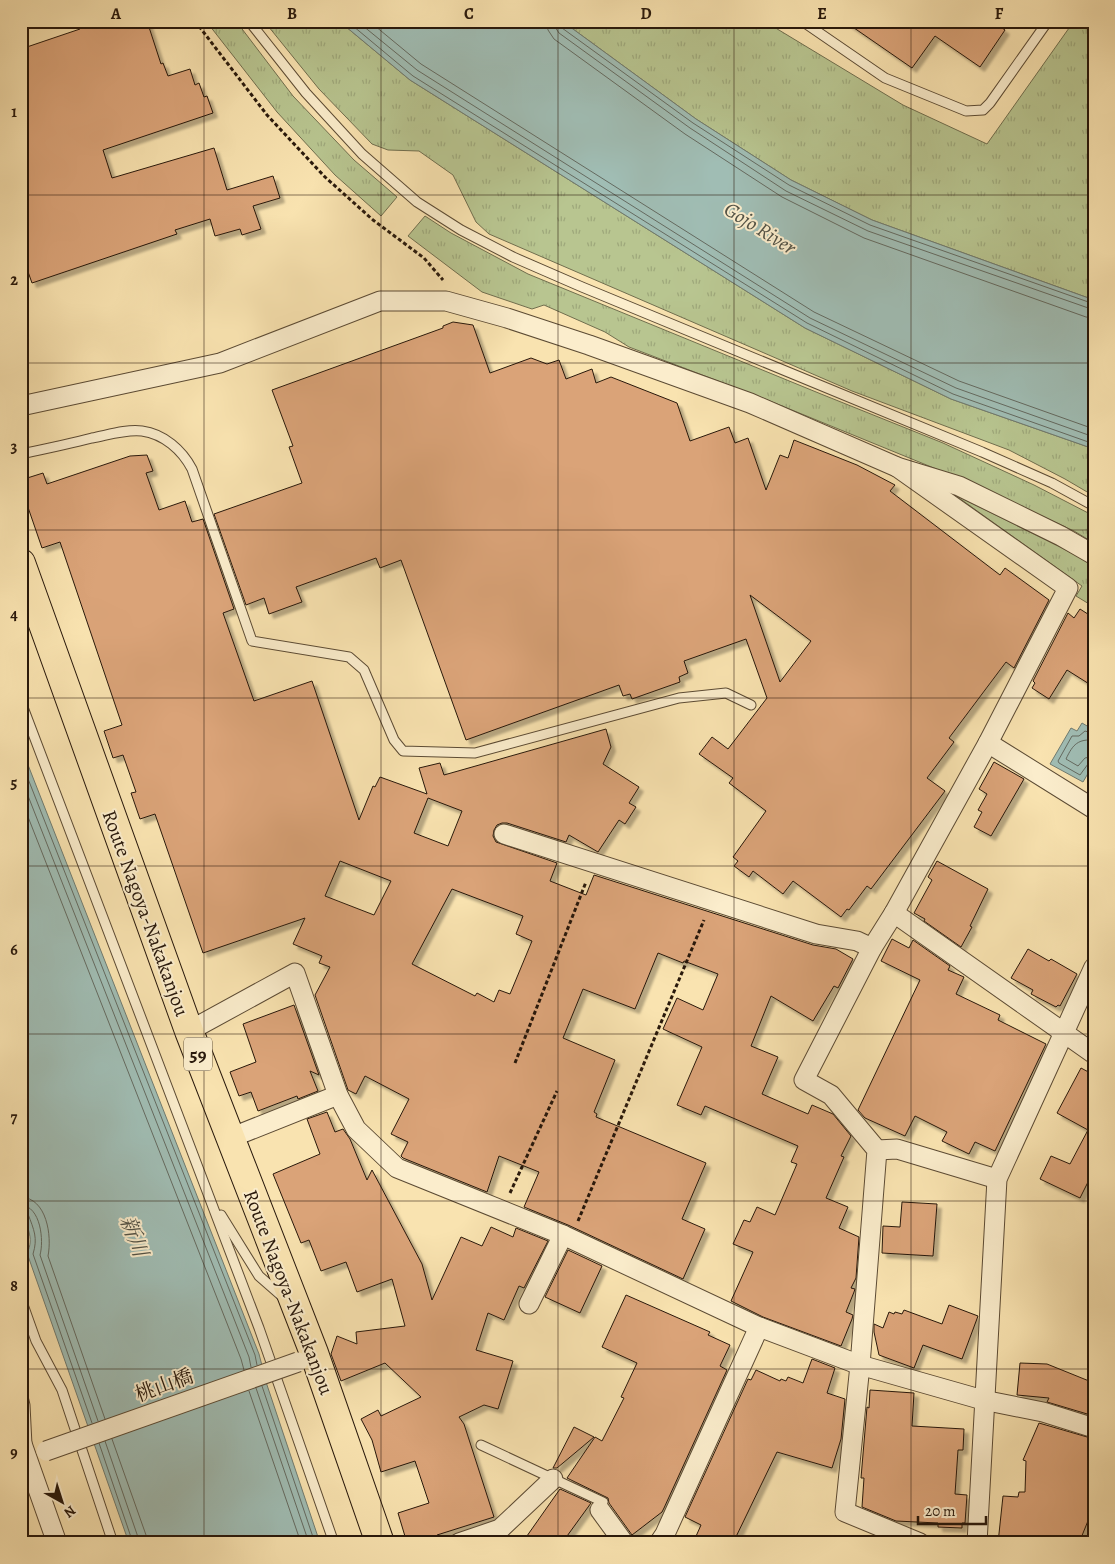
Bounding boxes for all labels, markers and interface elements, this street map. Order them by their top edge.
text: A [110,3,122,25]
text: B [287,3,297,25]
text: C [464,3,474,25]
text: D [640,3,652,25]
text: E [817,3,827,25]
text: F [995,3,1004,25]
text: 1 [11,101,17,123]
water label: Gojo River [719,195,802,261]
text: 2 [10,269,18,291]
text: 3 [11,436,18,458]
text: 4 [10,604,18,626]
text: 5 [11,772,18,794]
street label: Route Nagoya-Nakakanjou [96,806,195,1020]
text: 6 [10,939,18,961]
road number: 59 [184,1038,212,1070]
text: 7 [11,1107,18,1129]
street label: Route Nagoya-Nakakanjou [237,1186,340,1399]
water label: 新川 [113,1211,155,1262]
text: 8 [10,1275,18,1297]
street label: 桃山橋 [131,1363,197,1408]
text: 9 [10,1442,18,1464]
north arrow [38,1476,88,1526]
scale bar [918,1494,985,1526]
text: N [60,1501,80,1522]
text: 20 m [925,1501,956,1521]

